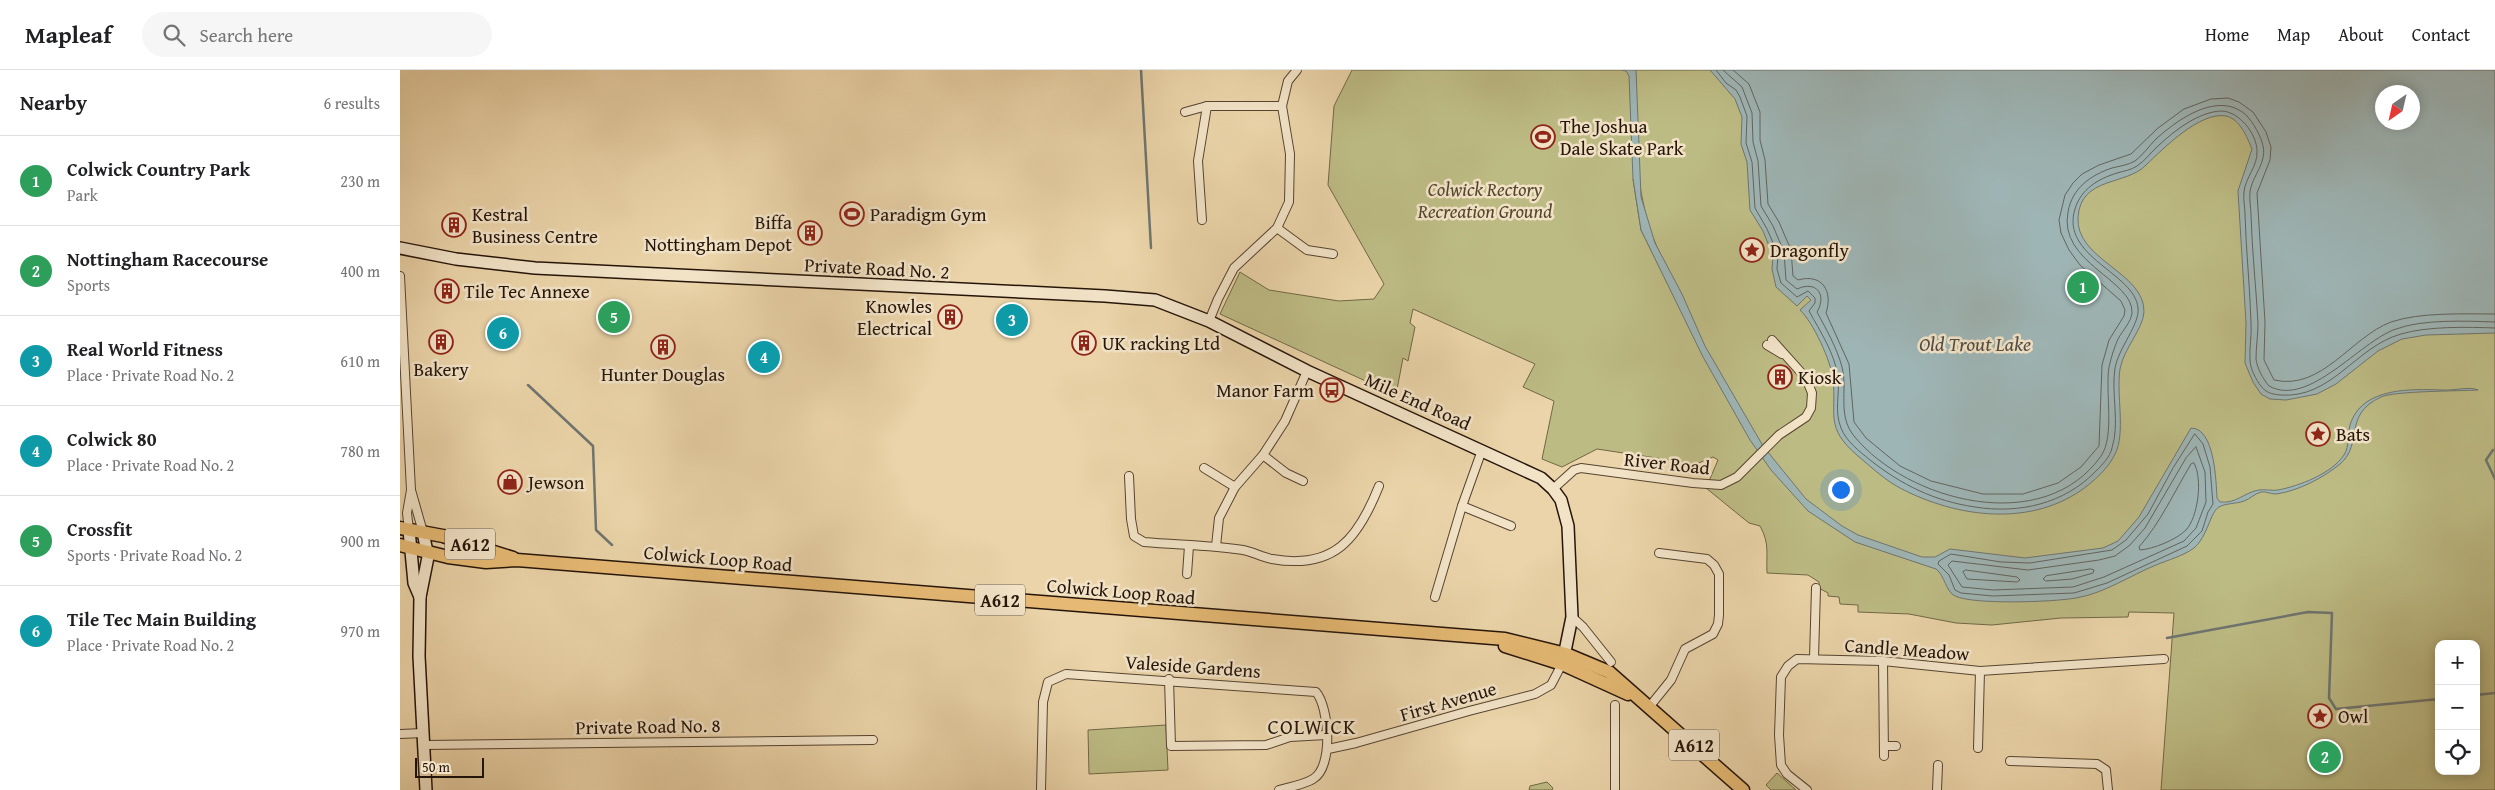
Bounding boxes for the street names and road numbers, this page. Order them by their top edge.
street label: Private Road No. 2 [804,250,950,286]
street label: Mile End Road [1360,365,1476,437]
street label: River Road [1623,445,1712,482]
road number: A612 [445,528,495,559]
street label: Colwick Loop Road [643,538,794,579]
street label: Colwick Loop Road [1046,571,1197,612]
road number: A612 [975,584,1025,616]
street label: Candle Meadow [1844,631,1971,667]
street label: Valeside Gardens [1124,647,1262,685]
street label: First Avenue [1396,674,1500,728]
street label: Private Road No. 8 [575,711,721,741]
road number: A612 [1669,730,1719,760]

